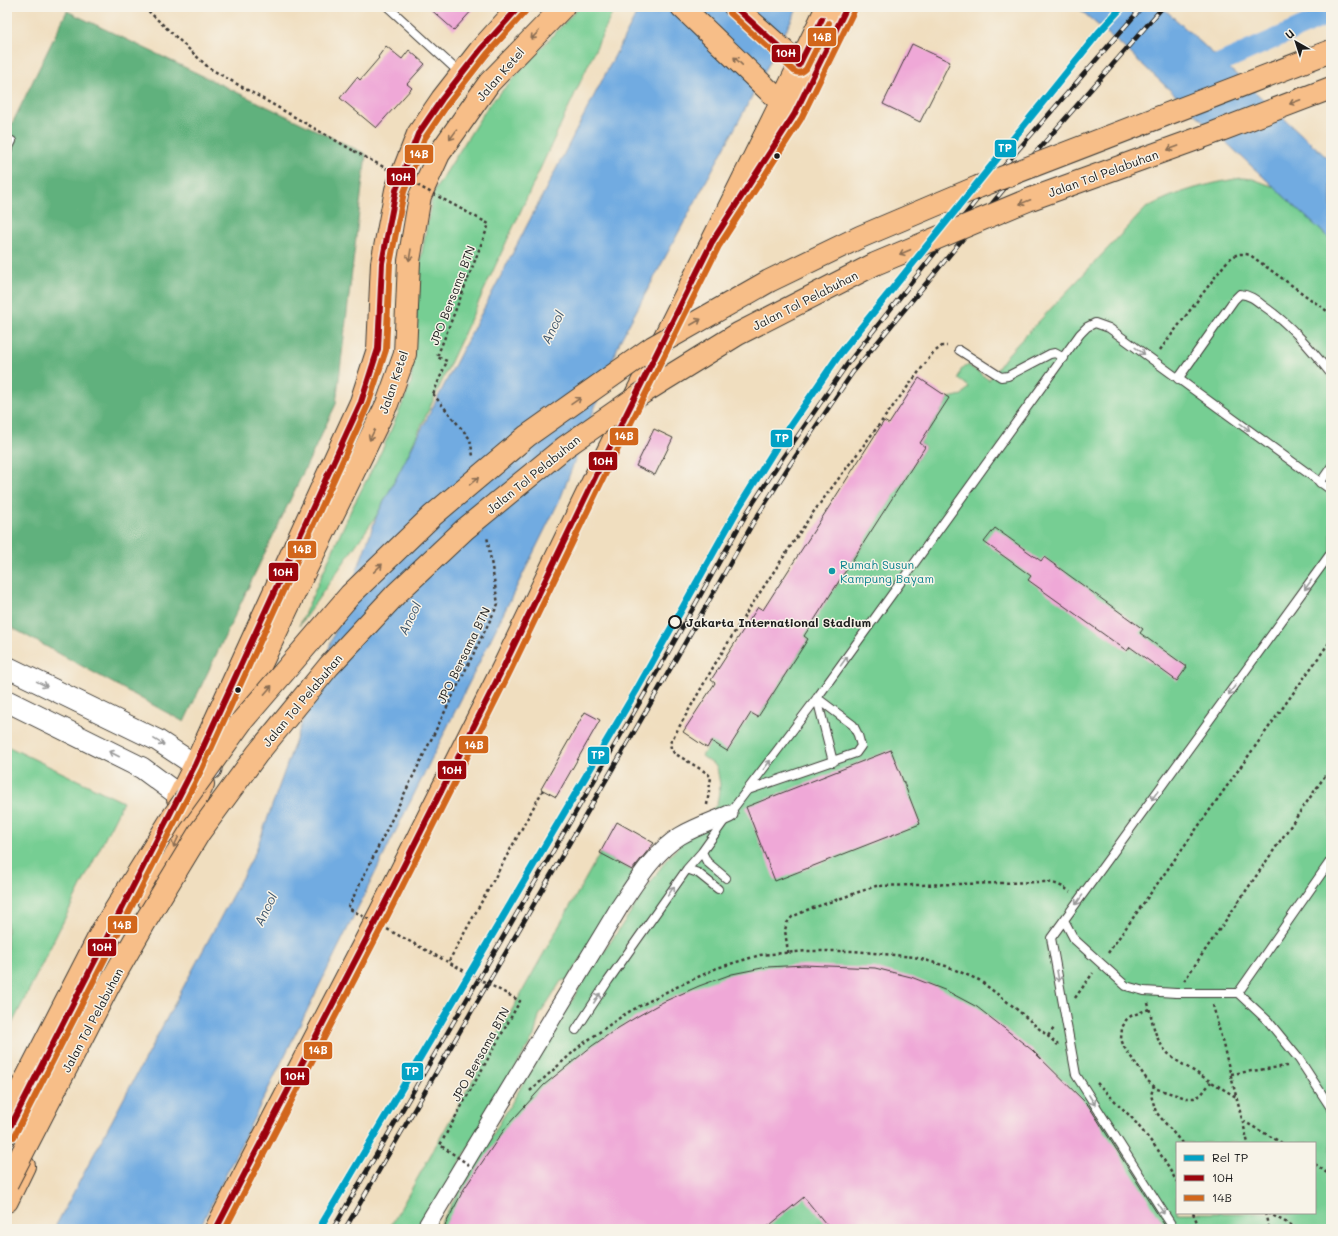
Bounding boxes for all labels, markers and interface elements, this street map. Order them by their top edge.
north arrow [1276,22,1316,62]
text: U [1282,26,1297,42]
line badge: 14B [807,27,837,47]
text: 14B [812,29,832,44]
one-way arrow [531,30,540,40]
street label: Jalan Ketel [472,44,528,104]
line badge: 10H [771,44,801,63]
text: 10H [776,45,797,60]
one-way arrow [733,56,743,66]
one-way arrow [1289,98,1301,106]
one-way arrow [448,129,457,140]
line badge: TP [994,139,1017,158]
text: TP [998,140,1012,155]
line badge: 14B [404,144,434,164]
one-way arrow [1167,144,1179,152]
text: 14B [409,146,429,161]
street label: Jalan Tol Pelabuhan [1046,146,1160,200]
unlabelled marker [772,151,782,161]
line badge: 10H [386,167,416,186]
text: 10H [391,169,412,184]
one-way arrow [1019,199,1031,206]
street label: JPO Bersama BTN [426,243,478,347]
one-way arrow [406,249,414,262]
one-way arrow [899,249,911,256]
street label: Jalan Tol Pelabuhan [750,267,860,333]
water label: Ancol [537,307,568,346]
one-way arrow [690,318,702,326]
one-way arrow [1135,347,1146,355]
street label: Jalan Ketel [375,348,411,416]
one-way arrow [571,397,582,405]
one-way arrow [1240,423,1251,432]
line badge: 14B [609,427,639,446]
one-way arrow [368,428,375,440]
text: 14B [614,428,634,443]
line badge: TP [770,429,793,448]
text: TP [775,430,789,445]
street label: Jalan Tol Pelabuhan [483,431,583,517]
line badge: 10H [588,451,618,471]
text: 10H [593,453,614,468]
one-way arrow [468,477,479,486]
line badge: 14B [287,540,317,559]
text: 14B [292,541,312,556]
place label: Rumah Susun Kampung Bayam [840,556,934,586]
line badge: 10H [268,562,299,582]
text: 10H [273,564,294,579]
one-way arrow [373,564,383,573]
marker: Rumah Susun Kampung Bayam [827,566,837,576]
one-way arrow [1304,579,1312,590]
water label: Ancol [394,598,425,637]
street label: JPO Bersama BTN [433,604,493,706]
place label: Jakarta International Stadium [686,614,871,630]
marker: Jakarta International Stadium [668,615,682,629]
street label: Jalan Tol Pelabuhan [259,650,345,750]
one-way arrow [840,656,848,667]
one-way arrow [36,681,48,688]
one-way arrow [1228,684,1236,695]
unlabelled marker [233,685,243,695]
one-way arrow [264,685,273,695]
line badge: 14B [458,735,489,754]
text: 14B [464,737,484,752]
one-way arrow [153,738,165,746]
line badge: TP [587,746,610,765]
text: TP [591,747,605,762]
one-way arrow [108,750,120,757]
line badge: 10H [437,760,467,780]
one-way arrow [762,760,771,771]
text: 10H [442,762,463,777]
one-way arrow [1151,789,1159,800]
one-way arrow [172,836,179,848]
one-way arrow [667,886,675,897]
water label: Ancol [250,889,281,928]
one-way arrow [1075,895,1083,906]
line badge: 14B [107,915,138,934]
text: 14B [112,917,132,932]
line badge: 10H [87,938,117,957]
text: 10H [92,939,113,954]
street label: Jalan Tol Pelabuhan [58,965,126,1075]
one-way arrow [1054,969,1062,982]
one-way arrow [593,993,601,1004]
street label: JPO Bersama BTN [447,1004,513,1104]
line badge: 14B [303,1041,333,1060]
text: 14B [308,1042,328,1057]
line badge: TP [401,1062,424,1081]
text: TP [405,1063,419,1078]
line badge: 10H [280,1067,310,1086]
text: 10H [285,1068,306,1083]
one-way arrow [1088,1094,1096,1106]
legend [1176,1142,1316,1214]
text: Rel TP [1212,1149,1248,1165]
text: 10H [1212,1169,1233,1185]
text: 14B [1212,1189,1232,1205]
one-way arrow [1157,1204,1165,1215]

